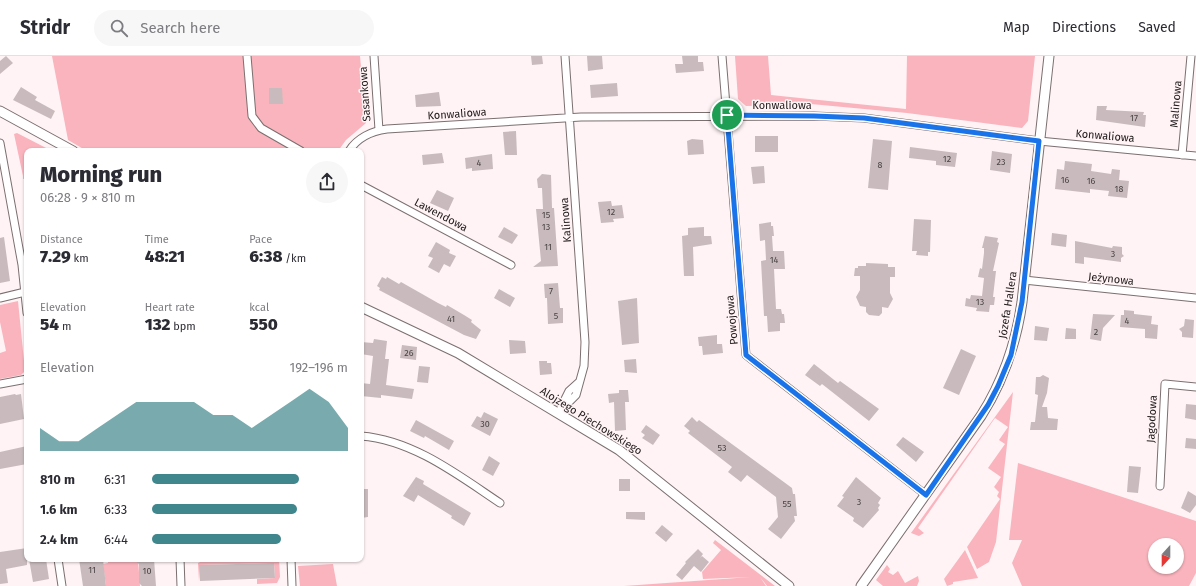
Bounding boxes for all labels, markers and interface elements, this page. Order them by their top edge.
search box [94,10,374,46]
text: Stridr [20,16,70,39]
icon: search [108,17,130,39]
text: Search here [140,19,220,37]
text: Map [1003,19,1030,36]
text: Directions [1052,19,1116,36]
text: Saved [1138,19,1176,36]
street label: Sasankowa [357,66,373,122]
street label: Malinowa [1167,80,1185,128]
pin [710,98,744,132]
street label: Konwaliowa [752,99,812,112]
icon: arrive [716,104,738,126]
street label: Konwaliowa [427,105,487,123]
house number: 17 [1130,113,1138,123]
street label: Konwaliowa [1075,127,1135,145]
house number: 12 [943,154,951,164]
house number: 23 [997,157,1005,167]
house number: 4 [477,158,482,168]
house number: 8 [878,160,883,170]
text: Morning run [40,161,162,188]
button: share [306,161,348,203]
house number: 16 [1061,175,1070,185]
house number: 16 [1087,176,1096,186]
house number: 18 [1115,184,1123,194]
text: 06:28 · 9 × 810 m [40,190,135,205]
street label: Lawendowa [412,196,470,234]
street label: Kalinowa [558,197,574,243]
house number: 12 [607,207,615,217]
house number: 15 [542,210,551,220]
house number: 13 [542,222,550,232]
text: Distance [40,233,83,246]
text: Time [145,233,169,246]
text: Pace [249,233,272,246]
house number: 11 [544,242,552,252]
text: 7.29 [40,246,71,267]
text: 48:21 [145,246,185,267]
text: 6:38 [249,246,282,267]
house number: 3 [1111,249,1115,259]
text: km [71,252,89,265]
text: /km [282,252,306,265]
house number: 14 [770,255,779,265]
street label: Józefa Hallera [996,270,1020,340]
street label: Jeżynowa [1087,270,1135,288]
house number: 7 [549,286,553,296]
street label: Powojowa [723,294,741,345]
house number: 13 [976,297,984,307]
text: Elevation [40,301,86,314]
text: Heart rate [145,301,195,314]
text: kcal [249,301,269,314]
house number: 5 [554,311,559,321]
text: 54 [40,314,59,335]
text: 132 [145,314,170,335]
text: 550 [249,314,278,335]
house number: 41 [447,314,455,324]
house number: 4 [1125,316,1130,326]
text: m [59,320,71,333]
text: bpm [170,320,196,333]
house number: 2 [1094,327,1098,337]
house number: 26 [404,348,414,358]
text: Elevation [40,360,94,375]
text: 192–196 m [290,360,348,375]
street label: Alojzego Piechowskiego [538,384,644,458]
street label: Jagodowa [1144,395,1160,443]
house number: 30 [480,419,490,429]
house number: 53 [718,443,726,453]
text: 810 m [40,472,75,487]
text: 6:31 [104,472,126,487]
house number: 3 [857,497,861,507]
house number: 55 [783,499,792,509]
text: 1.6 km [40,502,78,517]
text: 6:33 [104,502,127,517]
text: 2.4 km [40,532,78,547]
text: 6:44 [104,532,128,547]
north arrow [1148,538,1184,574]
map controls [1148,538,1184,574]
house number: 11 [88,565,96,575]
house number: 10 [143,566,151,576]

